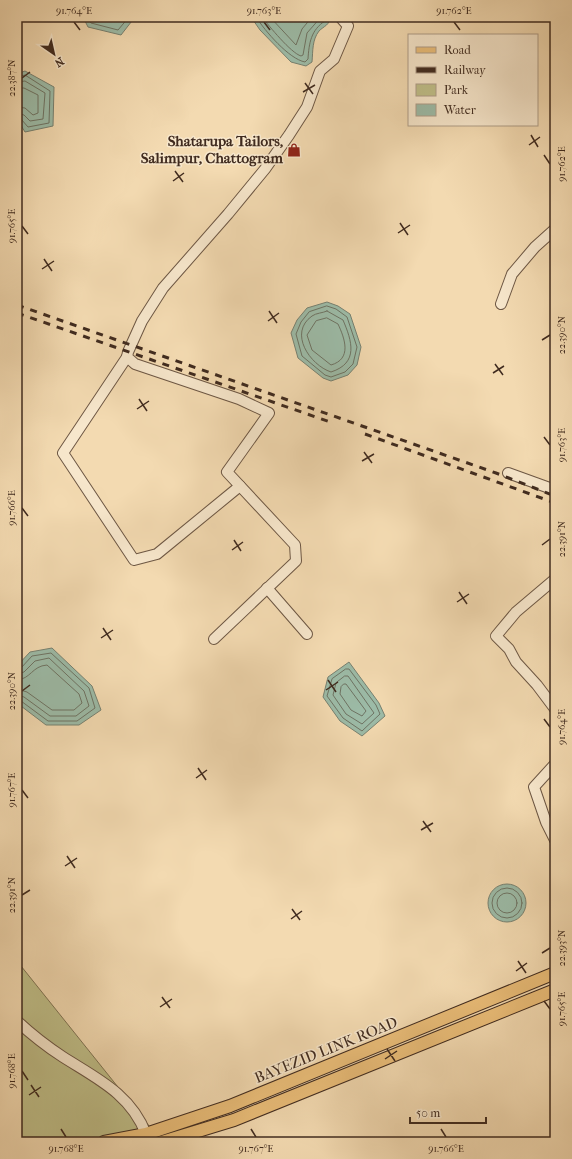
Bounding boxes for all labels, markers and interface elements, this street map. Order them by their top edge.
text: 91.764°E [56,5,92,17]
text: 91.763°E [247,5,281,17]
text: 91.762°E [436,5,472,17]
north arrow [34,34,74,74]
legend [408,34,538,126]
text: Road [444,43,471,57]
text: N [52,54,66,70]
text: 22.387°N [6,59,18,97]
text: Railway [444,63,486,77]
text: Park [444,83,469,97]
text: Water [443,103,477,117]
place label: Shatarupa Tailors, Salimpur, Chattogram [141,132,284,167]
shop icon: Shatarupa Tailors, Salimpur, Chattogram [286,142,302,158]
text: 91.762°E [556,146,568,182]
text: 91.765°E [6,209,18,243]
text: 22.390°N [556,315,568,354]
text: 91.763°E [556,428,568,462]
text: 91.766°E [6,490,18,526]
text: 22.391°N [556,520,568,557]
text: 22.390°N [6,671,18,710]
text: 91.764°E [556,709,568,745]
text: 91.767°E [6,773,18,807]
text: 22.391°N [6,876,18,913]
text: 22.393°N [556,929,568,966]
text: 91.765°E [556,992,568,1026]
street label: BAYEZID LINK ROAD [252,1013,400,1087]
text: 91.768°E [6,1053,18,1089]
scale bar [410,1099,486,1125]
text: 50 m [416,1106,440,1120]
text: 91.768°E [48,1143,84,1155]
text: 91.767°E [239,1143,273,1155]
text: 91.766°E [428,1143,464,1155]

